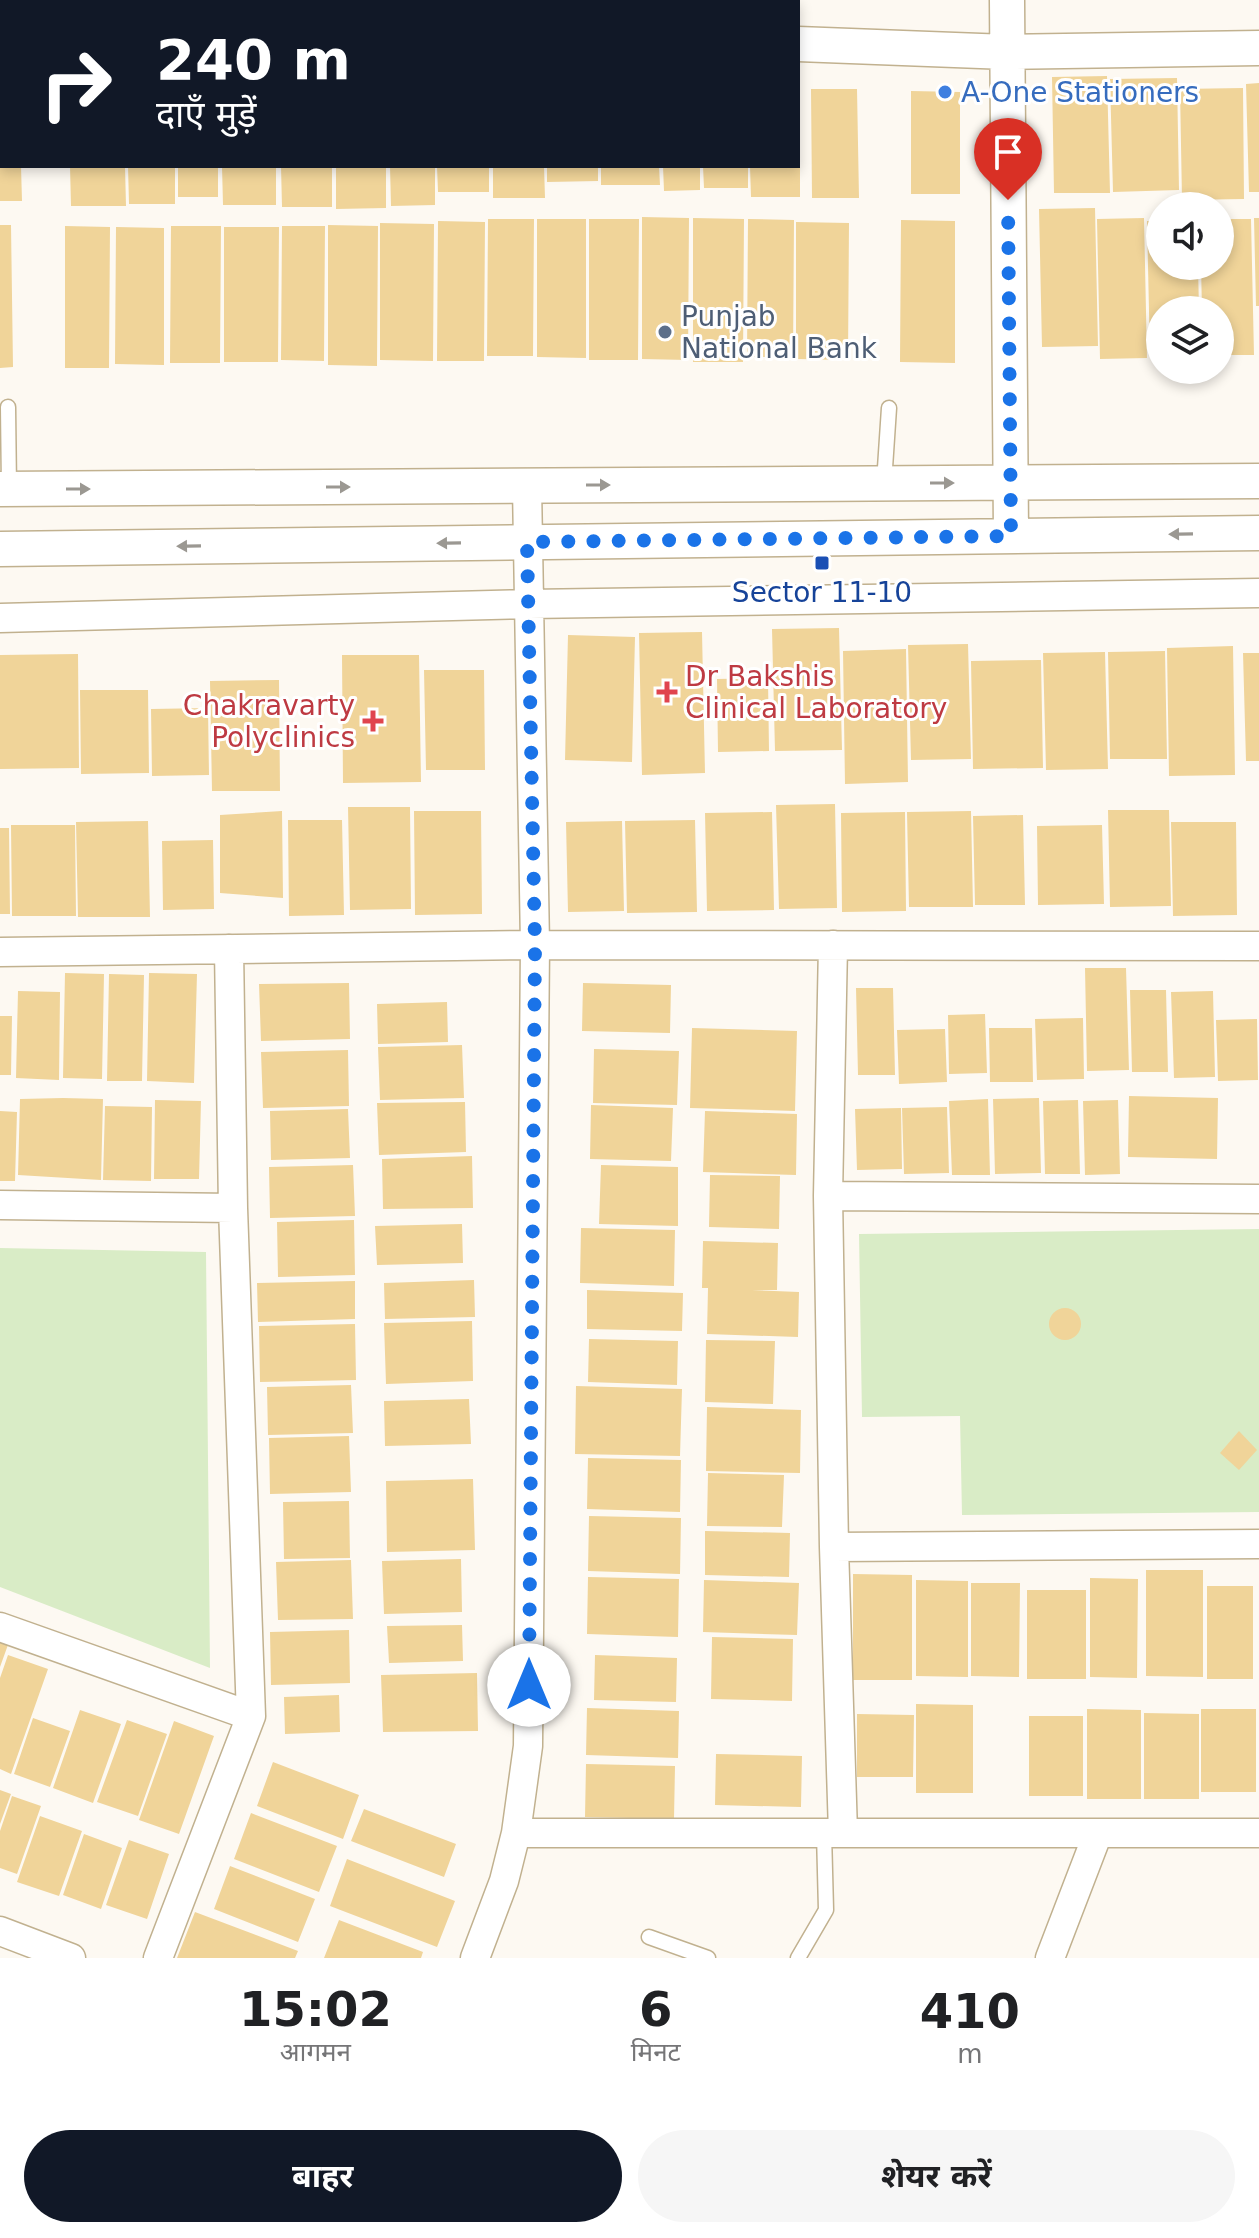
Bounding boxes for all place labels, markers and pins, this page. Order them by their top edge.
place label: A-One Stationers [961,76,1199,109]
marker: A-One Stationers [936,83,954,101]
pin [974,118,1042,200]
place label: Punjab National Bank [681,300,878,365]
marker: Punjab National Bank [656,323,674,341]
marker: Sector 11-10 [813,554,831,572]
place label: Sector 11-10 [732,576,912,609]
place label: Dr Bakshis Clinical Laboratory [685,660,947,725]
marker: Dr Bakshis Clinical Laboratory [656,681,678,703]
place label: Chakravarty Polyclinics [183,689,355,754]
marker: Chakravarty Polyclinics [362,710,384,732]

